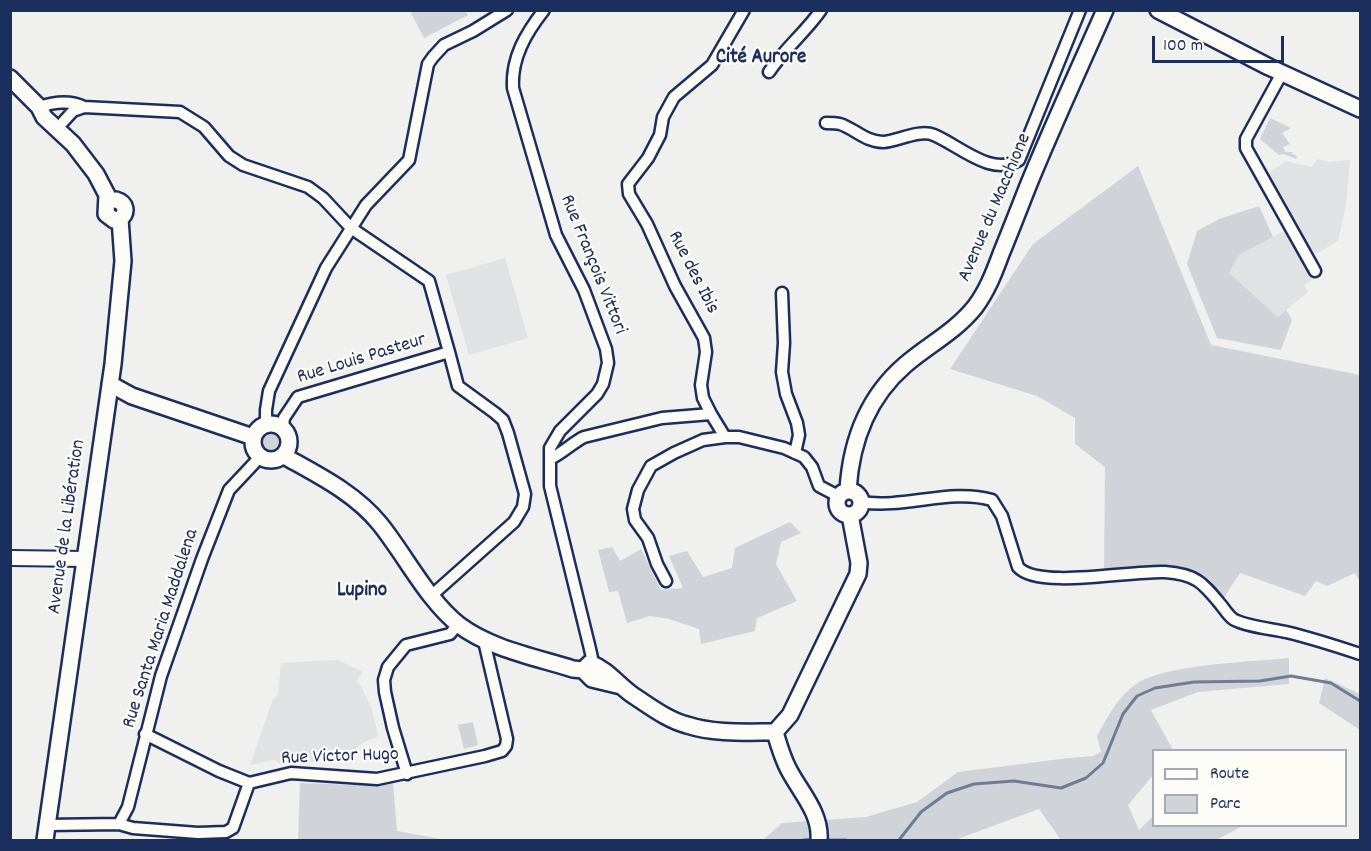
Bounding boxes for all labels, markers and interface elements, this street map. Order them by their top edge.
scale bar [1155,24,1287,62]
text: 100 m [1163,34,1203,59]
district label: Cité Aurore [716,46,806,72]
street label: Avenue du Macchione [954,130,1038,286]
street label: Rue François Vittori [553,192,631,338]
street label: Rue des Ibis [661,228,723,318]
street label: Rue Louis Pasteur [295,329,429,391]
street label: Avenue de la Libération [44,438,92,616]
street label: Rue Santa Maria Maddalena [118,526,206,732]
district label: Lupino [337,579,387,605]
street label: Rue Victor Hugo [281,744,399,772]
legend [1152,749,1347,827]
text: Route [1210,762,1249,787]
text: Parc [1210,792,1241,817]

